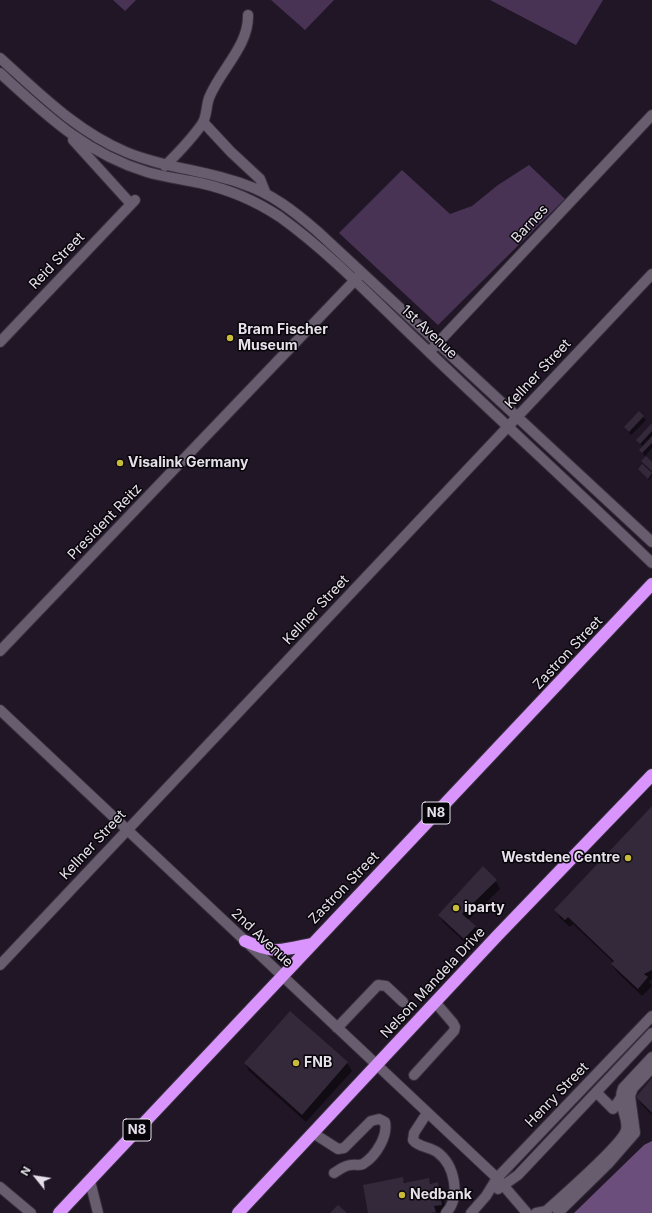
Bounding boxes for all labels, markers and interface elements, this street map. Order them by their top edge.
street label: Barnes [508,201,552,247]
street label: Reid Street [26,229,88,293]
street label: 1st Avenue [397,302,461,362]
place label: Bram Fischer Museum [238,322,328,354]
marker: Bram Fischer Museum [225,333,235,343]
street label: Kellner Street [502,336,574,412]
place label: Visalink Germany [128,455,248,471]
marker: Visalink Germany [115,458,125,468]
street label: President Reitz [65,481,145,563]
street label: Kellner Street [280,572,352,648]
street label: Zastron Street [530,613,606,693]
road number: N8 [422,802,450,824]
street label: Kellner Street [57,807,129,883]
street label: Zastron Street [305,848,383,928]
place label: Westdene Centre [501,850,620,866]
marker: Westdene Centre [623,853,633,863]
place label: iparty [464,900,505,916]
marker: iparty [451,903,461,913]
street label: 2nd Avenue [228,905,296,971]
street label: Nelson Mandela Drive [377,924,489,1042]
place label: FNB [304,1055,332,1071]
marker: FNB [291,1058,301,1068]
street label: Henry Street [522,1059,592,1131]
road number: N8 [123,1119,151,1141]
north arrow [16,1157,56,1197]
text: N [17,1164,34,1178]
place label: Nedbank [410,1187,472,1203]
marker: Nedbank [397,1190,407,1200]

